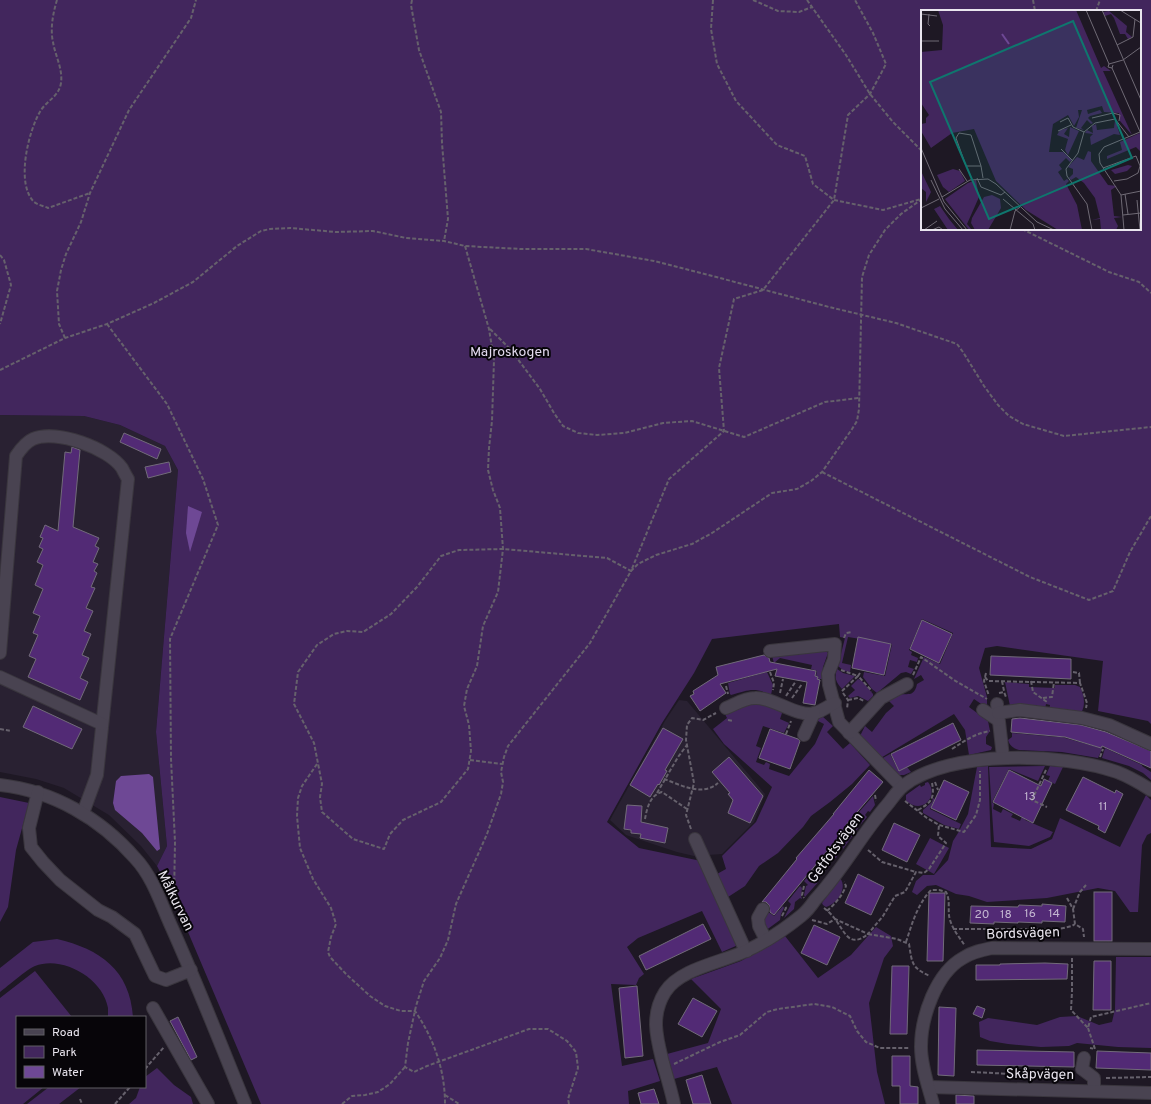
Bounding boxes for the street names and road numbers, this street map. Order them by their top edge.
street label: Getfotsvägen [805,809,867,887]
street label: Målkurvan [153,868,197,934]
street label: Bordsvägen [986,924,1060,944]
street label: Skåpvägen [1006,1066,1074,1084]

